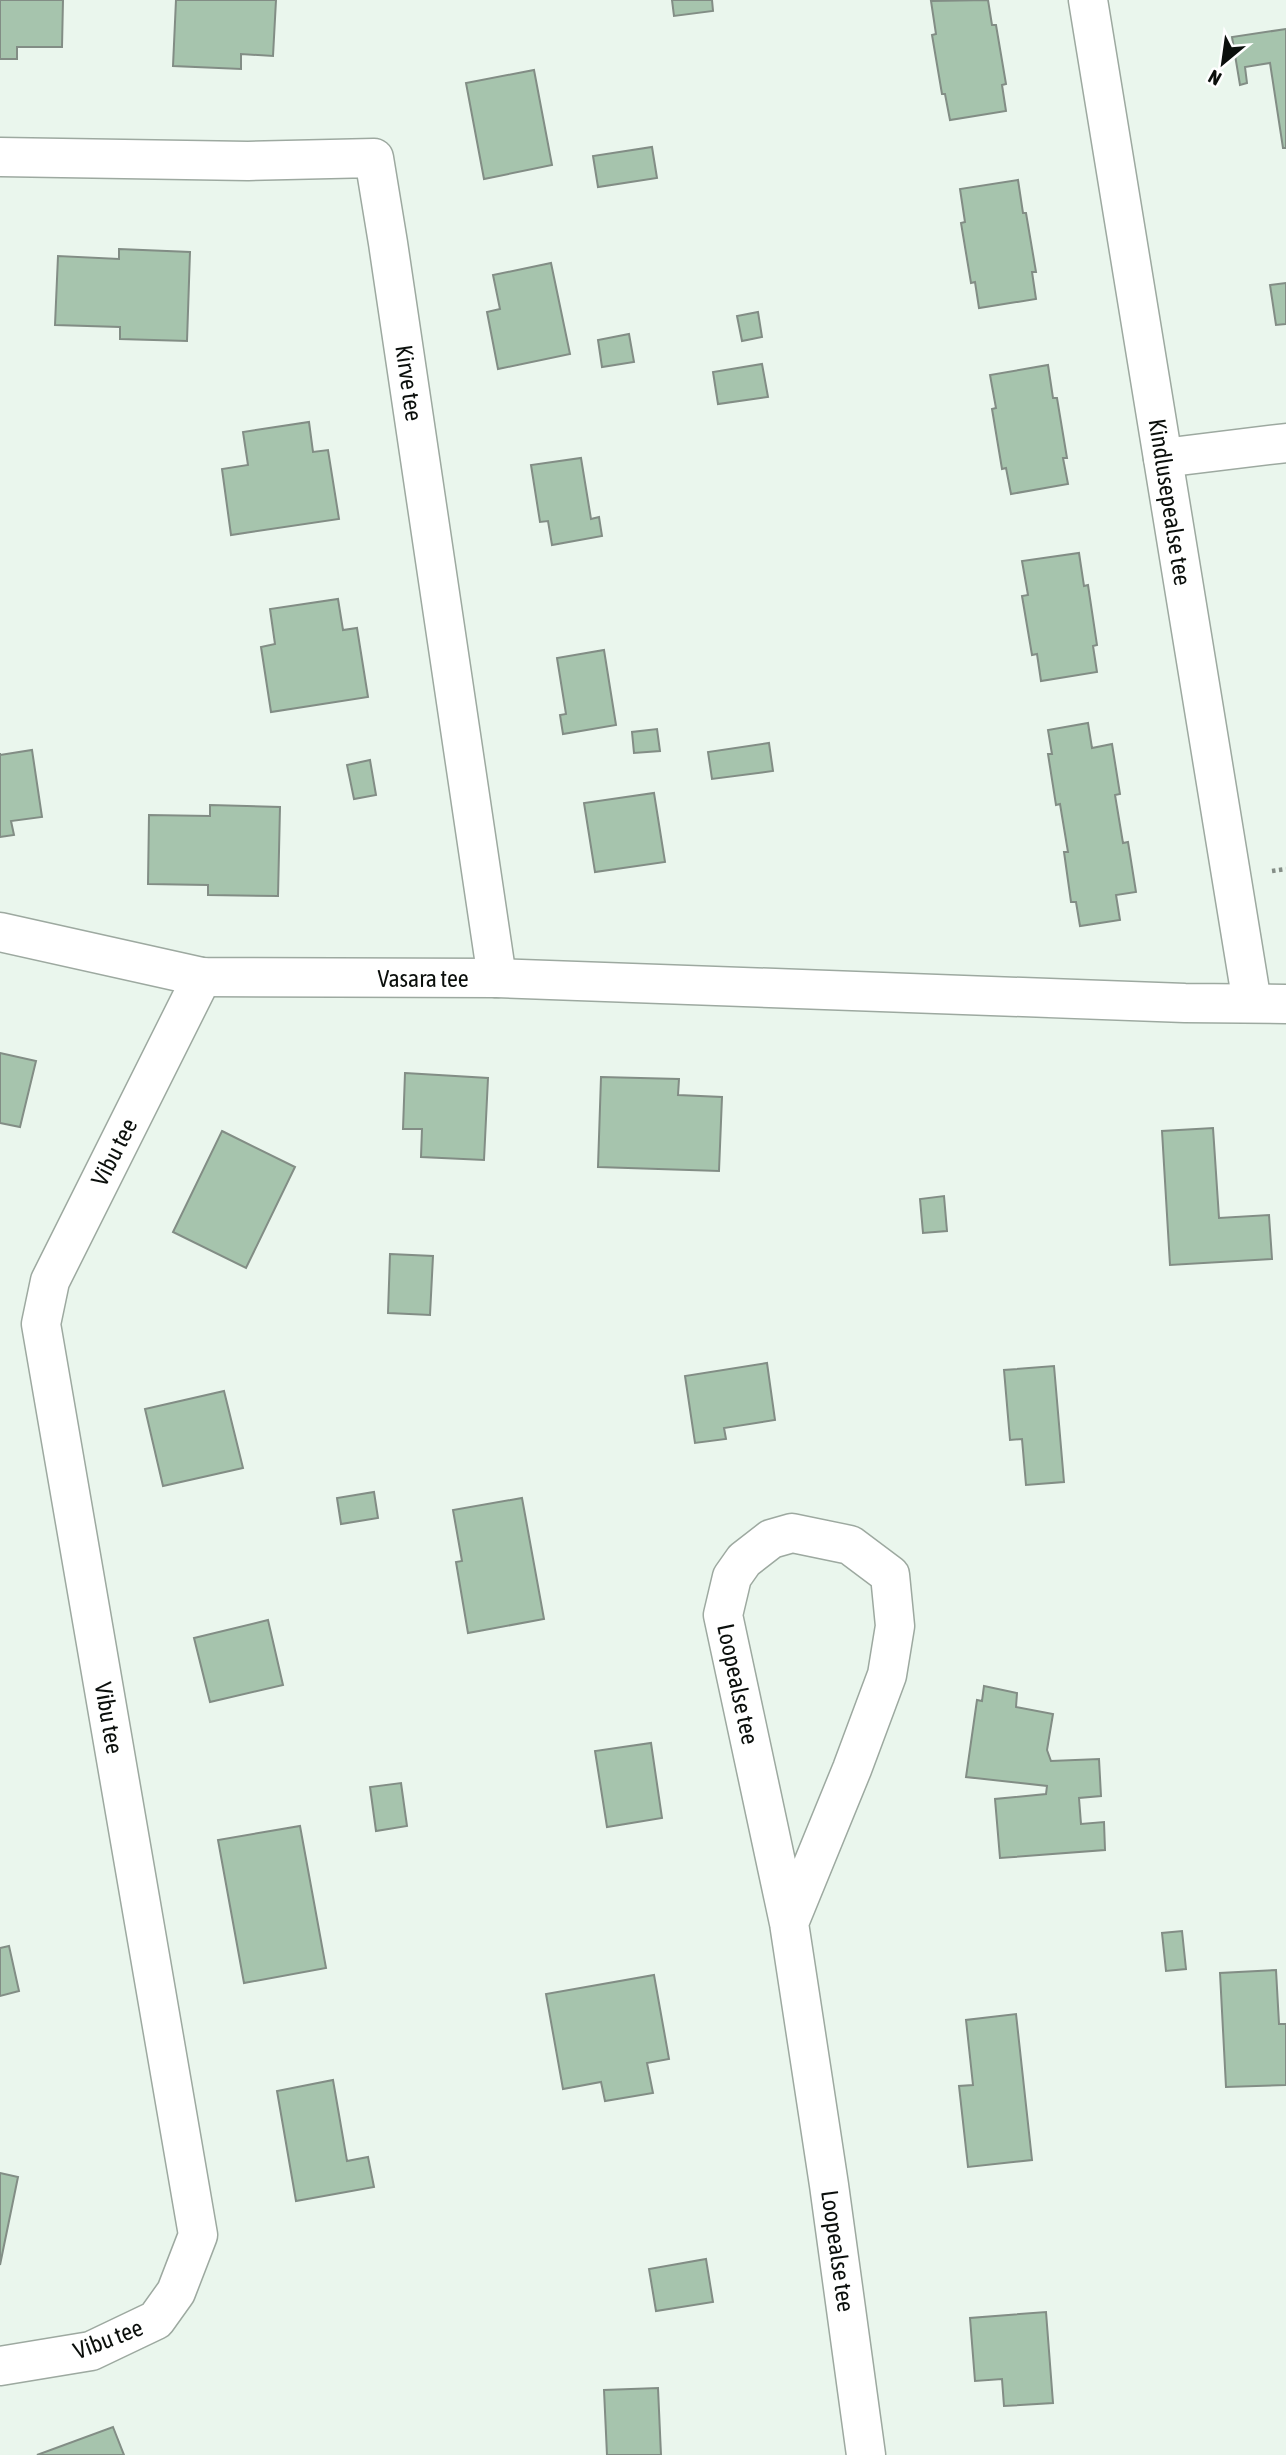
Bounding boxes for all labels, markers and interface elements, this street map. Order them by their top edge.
north arrow [1188,28,1258,98]
text: N [1205,66,1225,90]
street label: Kirve tee [390,343,428,423]
street label: Kindlusepealse tee [1143,417,1197,587]
street label: Vasara tee [377,965,469,992]
street label: Vibu tee [86,1114,142,1190]
street label: Loopealse tee [712,1621,764,1747]
street label: Vibu tee [89,1680,129,1756]
street label: Loopealse tee [816,2188,860,2314]
street label: Vibu tee [70,2314,146,2364]

